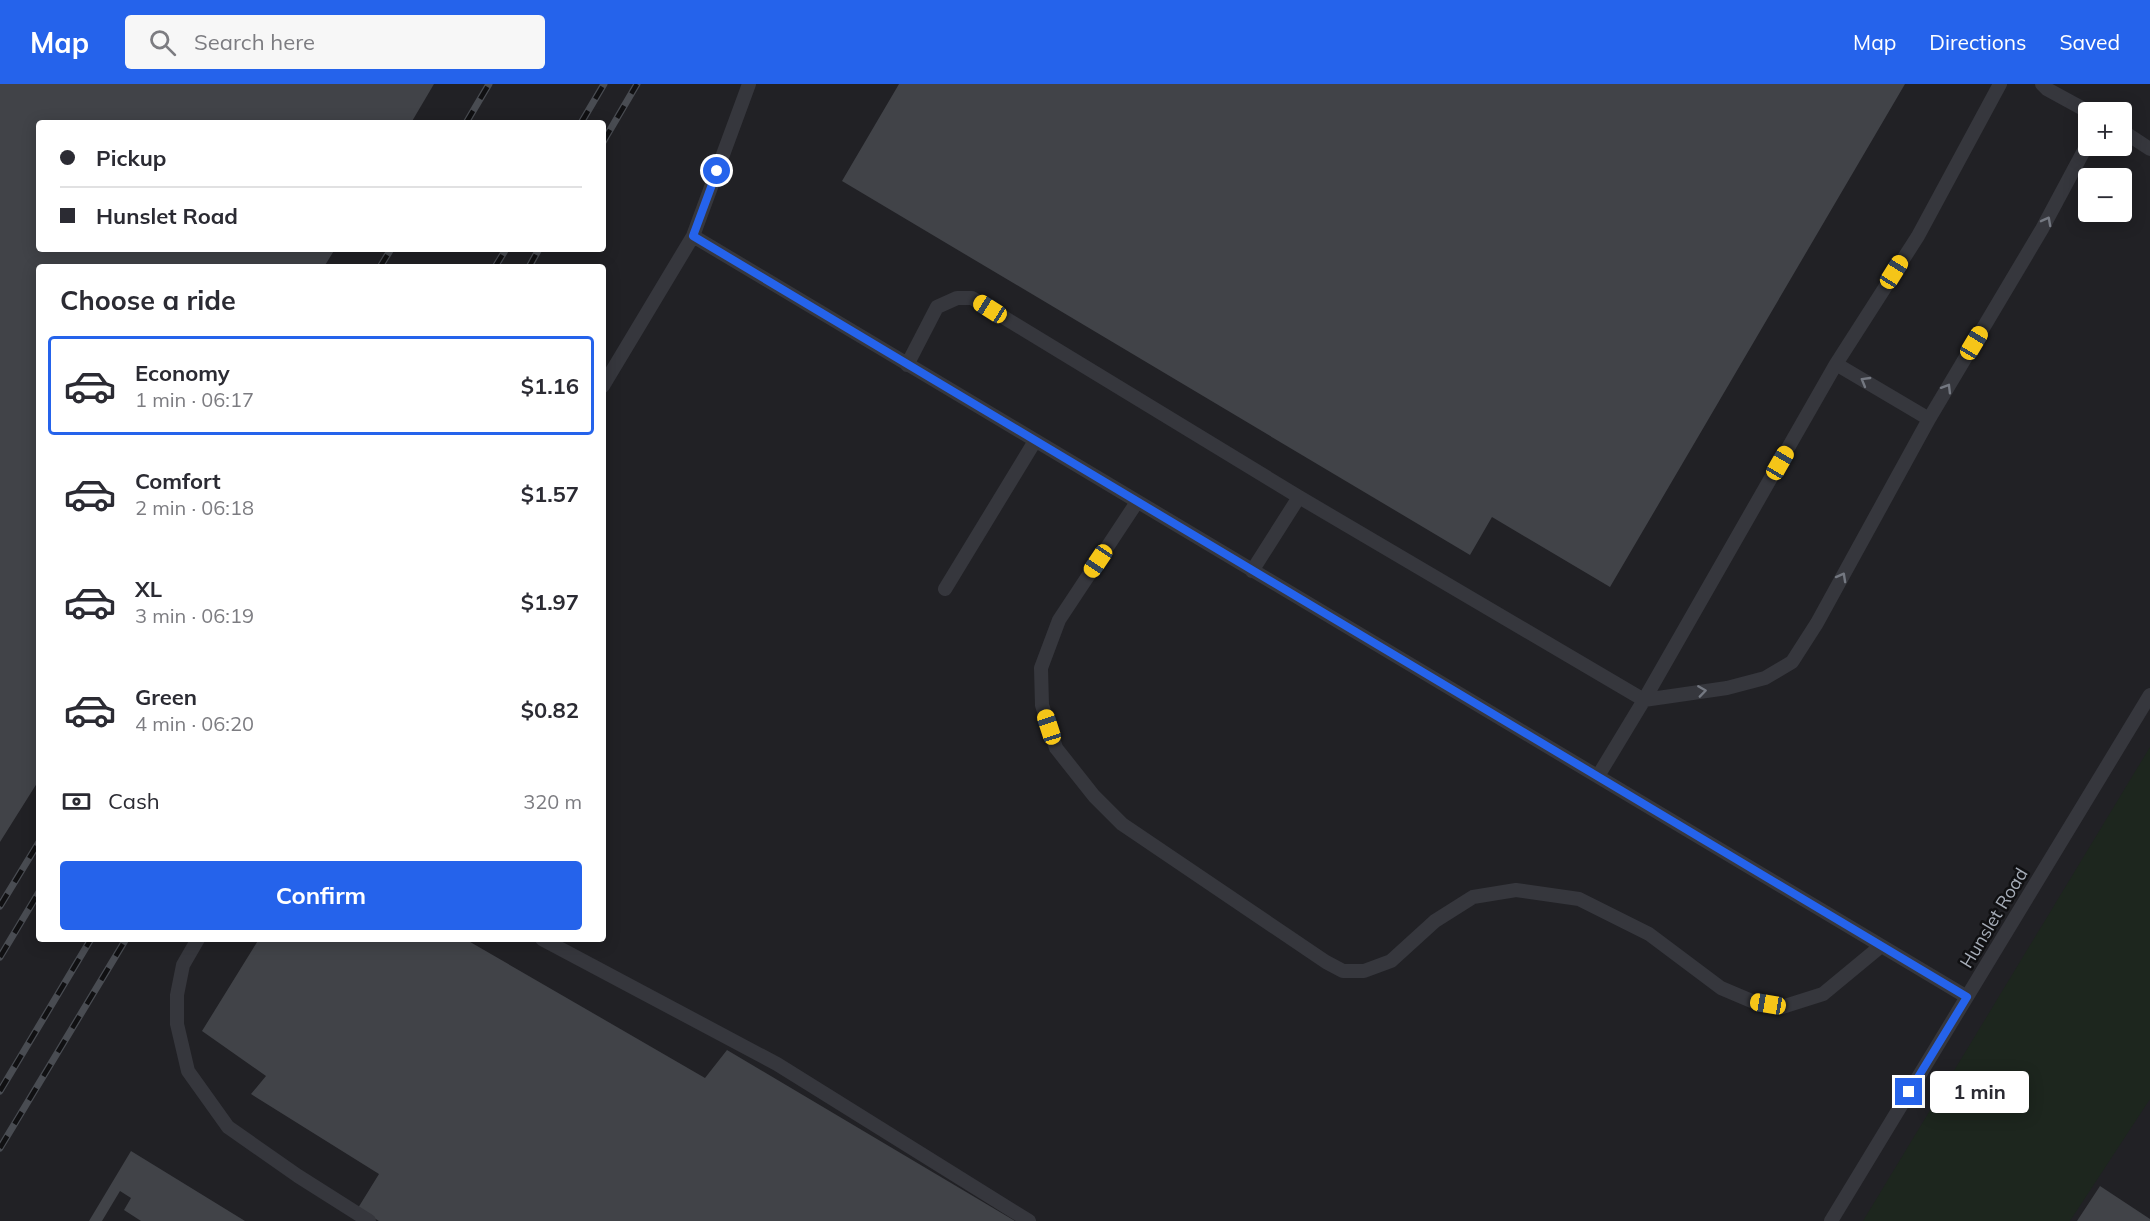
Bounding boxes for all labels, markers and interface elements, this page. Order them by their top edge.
search box [125,15,545,69]
text: Map [30,25,89,60]
icon: search [146,26,179,59]
text: Search here [194,28,315,56]
text: Map [1853,29,1896,55]
text: Directions [1929,29,2026,55]
text: Saved [2059,29,2120,55]
map controls [2078,102,2132,222]
button: + [2078,102,2132,156]
text: Pickup [96,144,166,172]
route start [703,157,730,184]
button: − [2078,168,2132,222]
text: Hunslet Road [96,202,238,230]
one-way arrow [2040,217,2051,227]
car [1877,252,1911,292]
text: Choose a ride [60,283,236,317]
car [970,292,1010,326]
car [1957,323,1991,363]
icon: car [63,359,117,413]
text: Economy [135,359,230,387]
text: $1.16 [521,372,579,400]
one-way arrow [1860,377,1871,388]
one-way arrow [1940,384,1952,394]
text: 1 min · 06:17 [135,387,254,412]
car [1763,443,1797,483]
icon: car [63,467,117,521]
text: Comfort [135,467,221,495]
text: $1.57 [521,480,579,508]
text: 2 min · 06:18 [135,495,254,520]
car [1080,541,1116,581]
one-way arrow [1835,573,1846,583]
icon: car [63,575,117,629]
text: XL [135,575,162,603]
text: $1.97 [521,588,579,616]
text: 3 min · 06:19 [135,603,254,628]
icon: car [63,683,117,737]
text: Green [135,683,197,711]
one-way arrow [1697,686,1706,698]
text: $0.82 [521,696,579,724]
car [1035,707,1063,747]
text: 4 min · 06:20 [135,711,254,736]
icon: cash [60,785,93,818]
text: Cash [108,787,160,815]
text: 320 m [523,789,582,814]
button: Confirm [60,861,582,930]
street label: Hunslet Road [1955,863,2032,972]
car [1749,992,1787,1016]
callout: 1 min [1930,1071,2029,1113]
route end [1895,1078,1922,1105]
text: 1 min [1953,1079,2006,1104]

